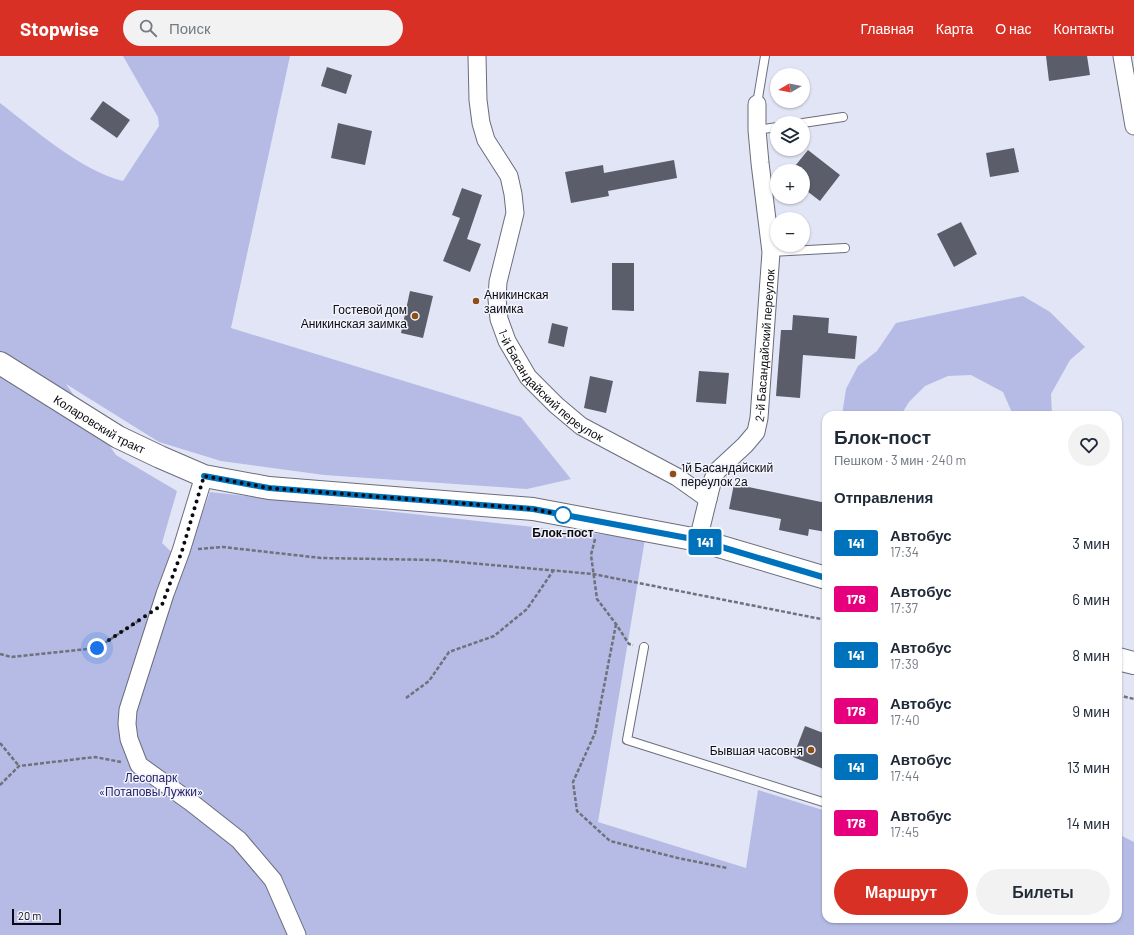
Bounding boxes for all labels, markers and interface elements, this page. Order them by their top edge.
search box [123,10,403,46]
text: Stopwise [20,17,99,40]
icon: search [137,17,159,39]
text: Поиск [169,19,211,37]
text: Главная [861,20,914,37]
text: Карта [936,20,973,37]
text: О нас [995,20,1032,37]
text: Контакты [1054,20,1114,37]
north arrow [770,68,810,108]
map controls [770,68,810,252]
button: layers [770,116,810,156]
button: + [770,164,810,204]
button: − [770,212,810,252]
street label: 2-й Басандайский переулок [751,268,777,423]
place label: Аникинская заимка [484,287,549,315]
marker: Аникинская заимка [471,296,481,306]
place label: Гостевой дом Аникинская заимка [301,302,407,330]
marker: Гостевой дом Аникинская заимка [410,311,420,321]
street label: 1-й Басандайский переулок [496,327,607,444]
street label: Коларовский тракт [52,392,148,456]
button: heart [1068,424,1110,466]
text: Блок-пост [834,425,931,448]
text: Пешком · 3 мин · 240 m [834,452,966,468]
place label: 1й Басандайский переулок 2а [681,460,773,489]
marker: 1й Басандайский переулок 2а [668,469,678,479]
text: Отправления [834,488,933,506]
marker: Блок-пост [554,506,572,524]
place label: Блок-пост [532,525,594,539]
text: Автобус [890,526,952,544]
line badge: 141 [682,529,728,555]
text: 141 [696,533,714,550]
text: 141 [847,534,865,551]
text: 3 мин [1072,534,1110,552]
text: 17:34 [890,544,919,560]
text: Автобус [890,582,952,600]
text: 178 [846,590,866,607]
text: 6 мин [1072,590,1110,608]
text: 17:37 [890,600,918,616]
your location [87,638,107,658]
text: Автобус [890,638,952,656]
text: 141 [847,646,865,663]
text: 8 мин [1072,646,1110,664]
text: 17:39 [890,656,919,672]
text: Автобус [890,694,952,712]
text: 178 [846,702,866,719]
text: 9 мин [1072,702,1110,720]
text: 17:40 [890,712,920,728]
place label: Бывшая часовня [710,743,803,757]
marker: Бывшая часовня [806,745,816,755]
text: Автобус [890,750,952,768]
text: 141 [847,758,865,775]
text: 13 мин [1067,758,1110,776]
text: 17:44 [890,768,919,784]
park label: Лесопарк «Потаповы Лужки» [99,770,203,799]
text: Автобус [890,806,952,824]
text: 178 [846,814,866,831]
text: 14 мин [1067,814,1110,832]
text: 17:45 [890,824,919,840]
button: Маршрут [834,869,968,915]
button: Билеты [976,869,1110,915]
scale bar [12,907,61,926]
text: 20 m [18,909,41,922]

